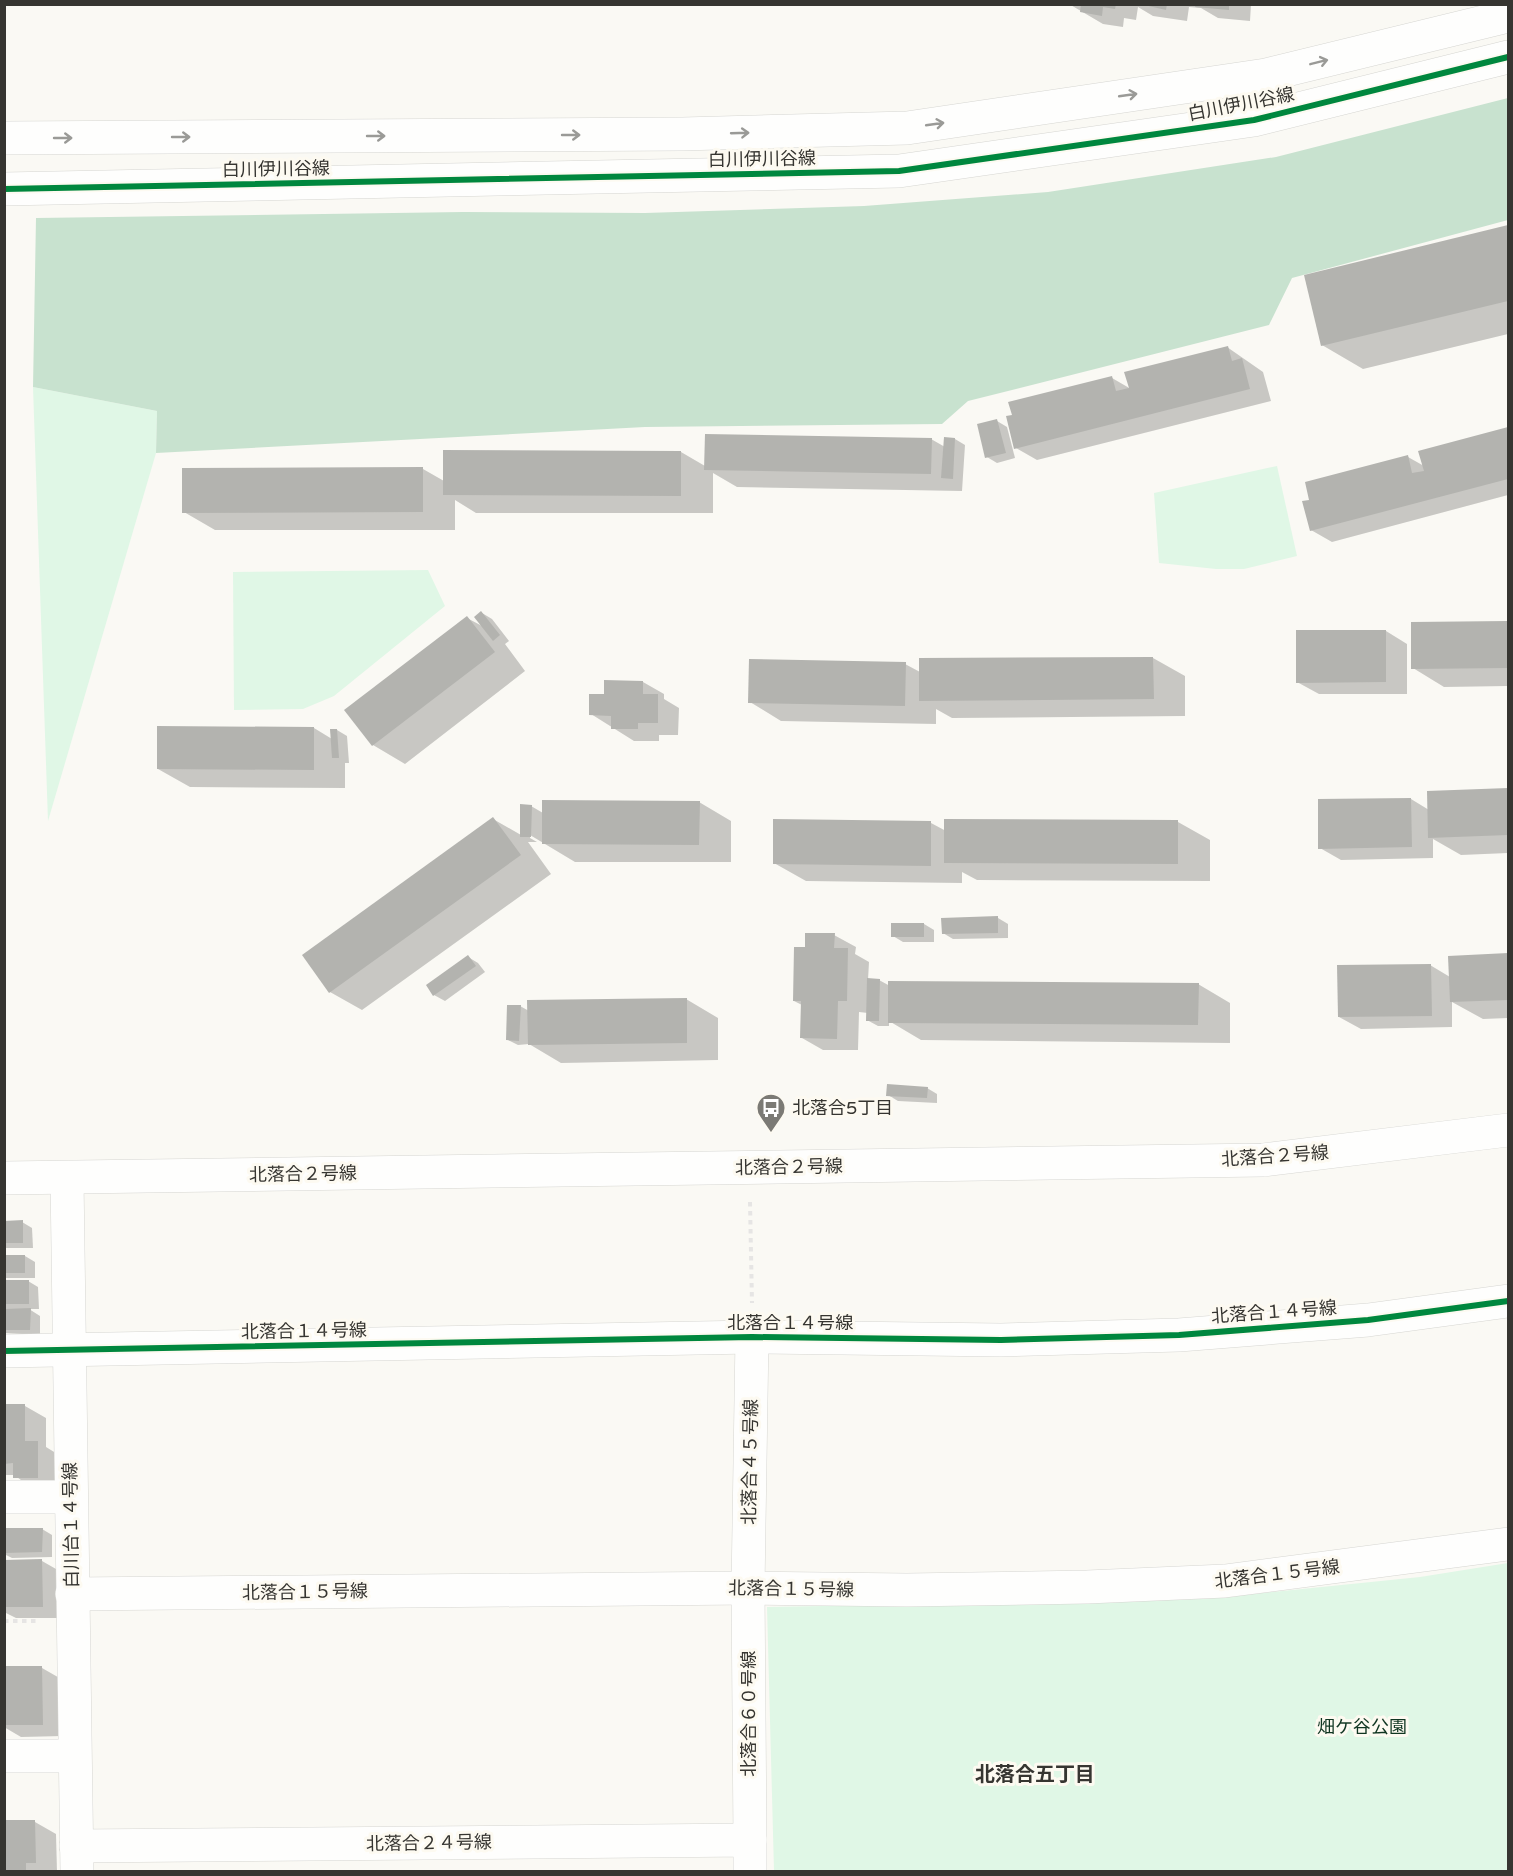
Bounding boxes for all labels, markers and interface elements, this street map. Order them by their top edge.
one-way arrow [1310,55,1329,67]
street label: 白川伊川谷線 [1186,83,1296,125]
one-way arrow [1117,90,1137,101]
one-way arrow [924,118,944,129]
one-way arrow [730,127,750,138]
one-way arrow [561,129,581,141]
one-way arrow [366,130,386,142]
one-way arrow [171,131,191,143]
one-way arrow [52,132,72,144]
street label: 白川伊川谷線 [708,147,816,171]
street label: 白川伊川谷線 [222,157,330,181]
bus stop icon: 北落合5丁目 [755,1092,787,1134]
place label: 北落合5丁目 [792,1097,893,1119]
street label: 北落合２号線 [1220,1141,1330,1171]
street label: 北落合２号線 [735,1155,843,1179]
street label: 北落合２号線 [249,1162,357,1186]
street label: 北落合１４号線 [1210,1297,1338,1327]
street label: 北落合１４号線 [727,1312,853,1334]
street label: 北落合１４号線 [241,1319,367,1343]
street label: 北落合４５号線 [738,1399,762,1525]
street label: 白川台１４号線 [59,1462,83,1588]
street label: 北落合１５号線 [1213,1555,1341,1593]
street label: 北落合１５号線 [728,1577,854,1601]
street label: 北落合１５号線 [242,1580,368,1604]
street label: 北落合６０号線 [738,1651,760,1777]
park label: 畑ケ谷公園 [1317,1716,1407,1738]
district label: 北落合五丁目 [975,1763,1095,1787]
street label: 北落合２４号線 [366,1831,492,1855]

